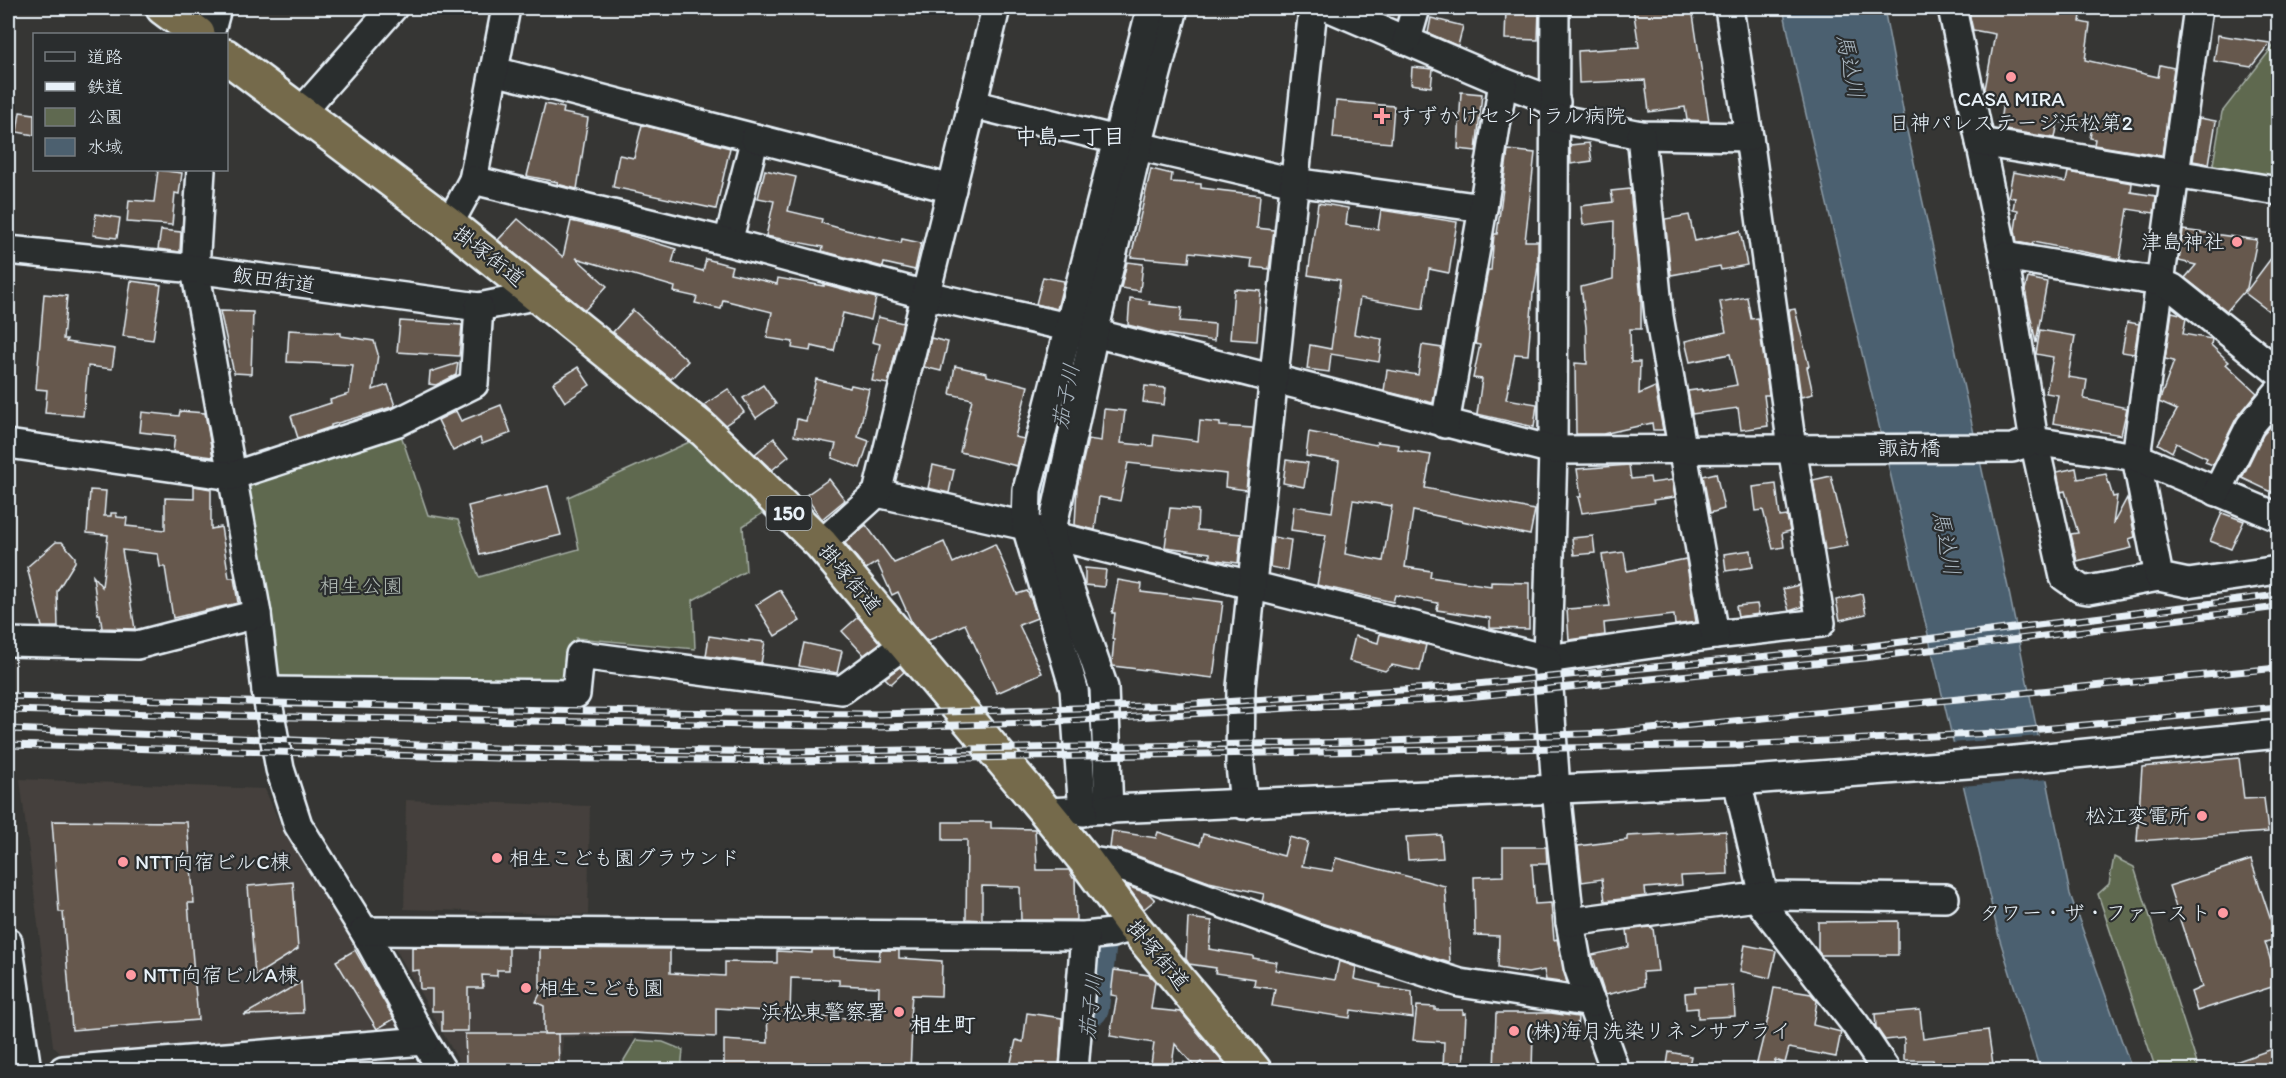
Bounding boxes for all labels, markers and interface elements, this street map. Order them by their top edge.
water label: 馬込川 [1831,31,1870,101]
legend [33,33,228,171]
text: 道路 [87,46,123,68]
marker: CASA MIRA 日神パレステージ浜松第2 [2004,70,2018,84]
text: 鉄道 [87,76,123,98]
place label: CASA MIRA 日神パレステージ浜松第2 [1889,86,2133,135]
place label: すずかけセントラル病院 [1396,103,1626,128]
text: 公園 [87,106,123,128]
marker: すずかけセントラル病院 [1373,107,1391,125]
district label: 中島一丁目 [1015,123,1125,150]
text: 水域 [87,136,123,158]
street label: 掛塚街道 [449,220,530,291]
place label: 津島神社 [2141,229,2225,254]
marker: 津島神社 [2230,235,2244,249]
street label: 飯田街道 [231,261,317,298]
water label: 茄子川 [1046,361,1085,431]
street label: 諏訪橋 [1878,435,1941,460]
road number: 150 [766,496,812,530]
water label: 馬込川 [1927,508,1966,578]
street label: 掛塚街道 [814,538,887,619]
park label: 相生公園 [319,573,403,598]
place label: 松江変電所 [2085,803,2190,828]
marker: 松江変電所 [2195,809,2209,823]
place label: 相生こども園グラウンド [509,845,740,870]
place label: NTT向宿ビルC棟 [135,849,291,874]
marker: 相生こども園グラウンド [490,851,504,865]
marker: NTT向宿ビルC棟 [116,855,130,869]
place label: タワー・ザ・ファースト [1980,900,2211,925]
marker: タワー・ザ・ファースト [2216,906,2230,920]
street label: 掛塚街道 [1122,914,1195,995]
place label: NTT向宿ビルA棟 [143,962,299,987]
marker: NTT向宿ビルA棟 [124,968,138,982]
water label: 茄子川 [1073,972,1108,1040]
place label: 相生こども園 [538,975,664,1000]
marker: 相生こども園 [519,981,533,995]
place label: 浜松東警察署 [761,999,887,1024]
marker: 浜松東警察署 [892,1005,906,1019]
district label: 相生町 [910,1011,976,1038]
place label: (株)海月洗染リネンサプライ [1526,1018,1791,1043]
marker: (株)海月洗染リネンサプライ [1507,1024,1521,1038]

